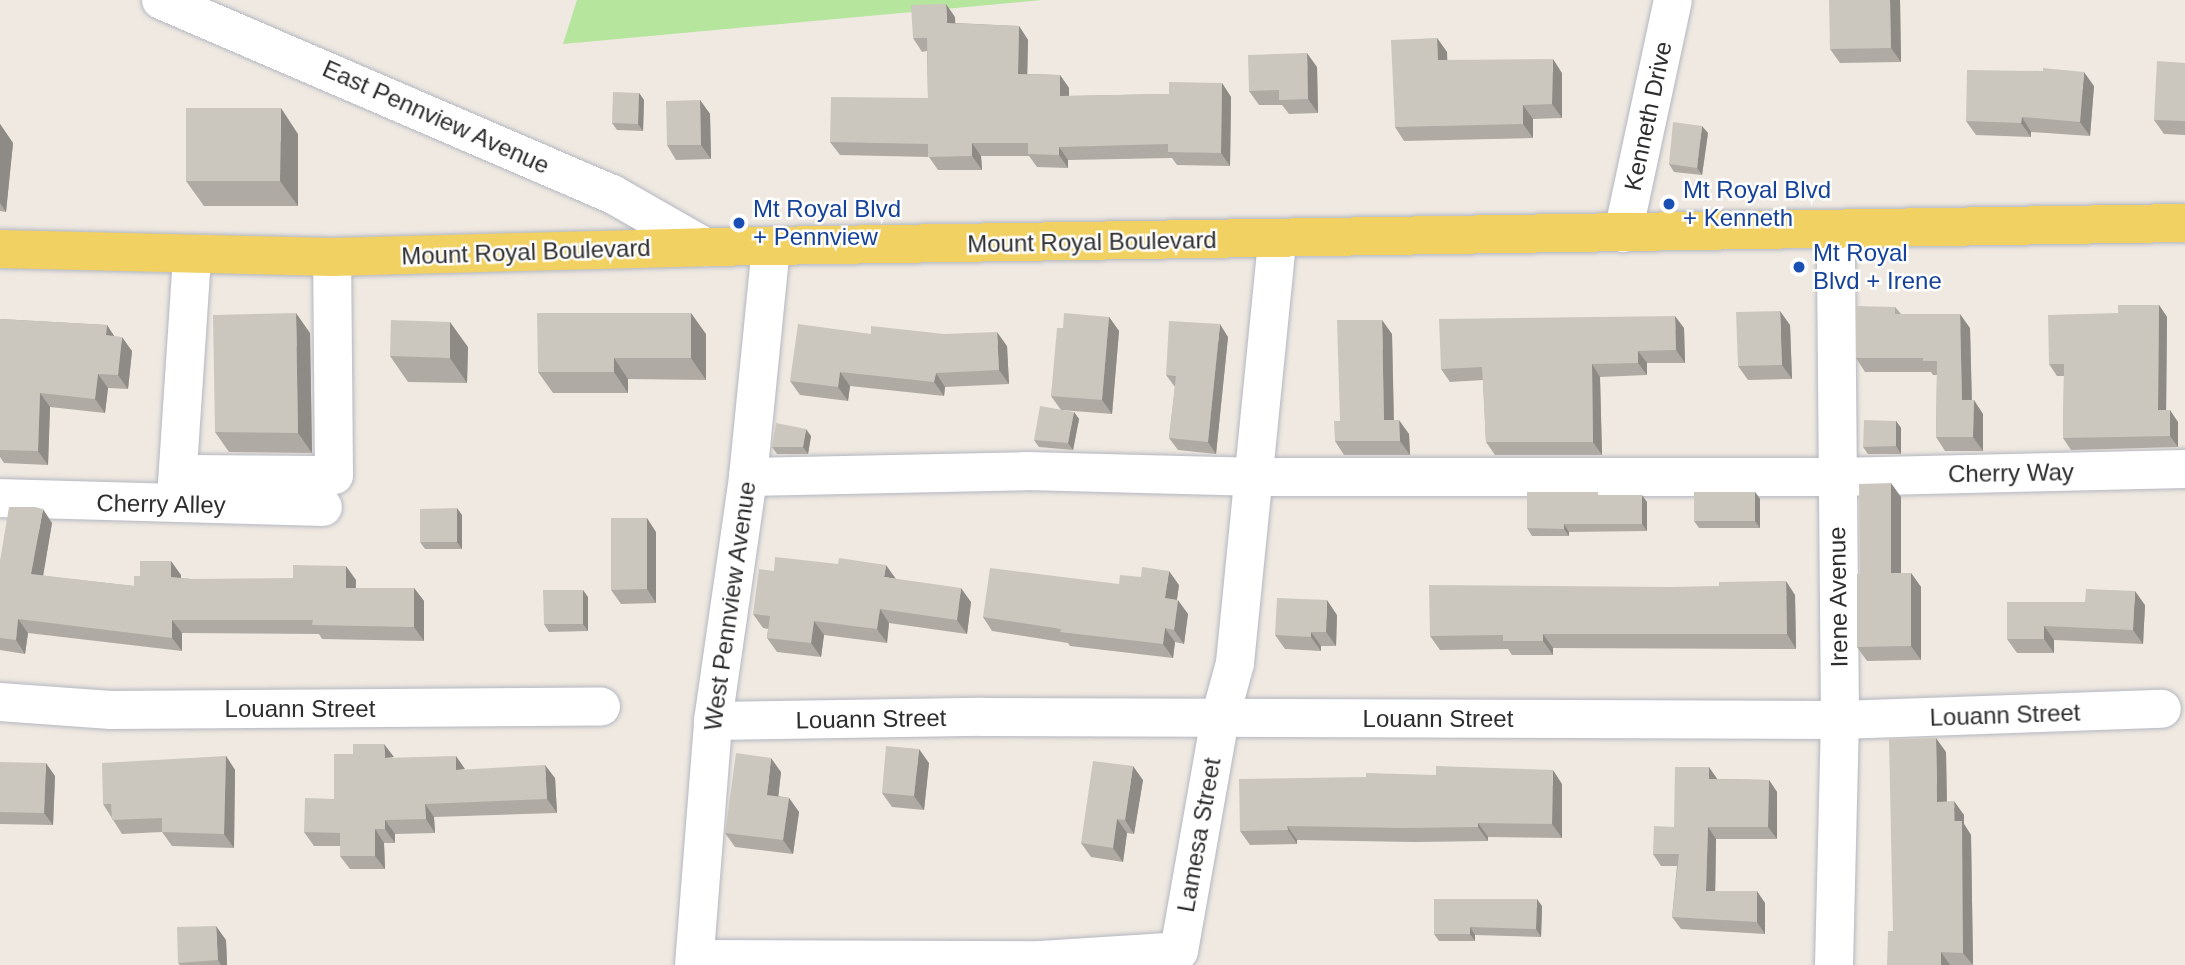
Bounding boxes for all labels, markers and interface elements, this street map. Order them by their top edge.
street label: Kenneth Drive [1618,39,1678,193]
street label: East Pennview Avenue [318,54,554,180]
place label: Mt Royal Blvd + Kenneth [1683,176,1831,232]
place label: Mt Royal Blvd + Pennview [753,195,901,251]
marker: Mt Royal Blvd + Kenneth [1661,196,1677,212]
marker: Mt Royal Blvd + Pennview [731,215,747,231]
street label: Mount Royal Boulevard [967,225,1217,259]
street label: Mount Royal Boulevard [401,233,651,271]
place label: Mt Royal Blvd + Irene [1813,239,1942,295]
marker: Mt Royal Blvd + Irene [1791,259,1807,275]
street label: Cherry Way [1948,458,2074,488]
street label: West Pennview Avenue [698,479,762,733]
street label: Cherry Alley [95,488,227,520]
street label: Irene Avenue [1822,526,1854,668]
street label: Louann Street [225,695,375,723]
street label: Louann Street [1929,698,2081,732]
street label: Louann Street [795,703,947,735]
street label: Louann Street [1363,705,1513,733]
street label: Lamesa Street [1171,756,1227,914]

